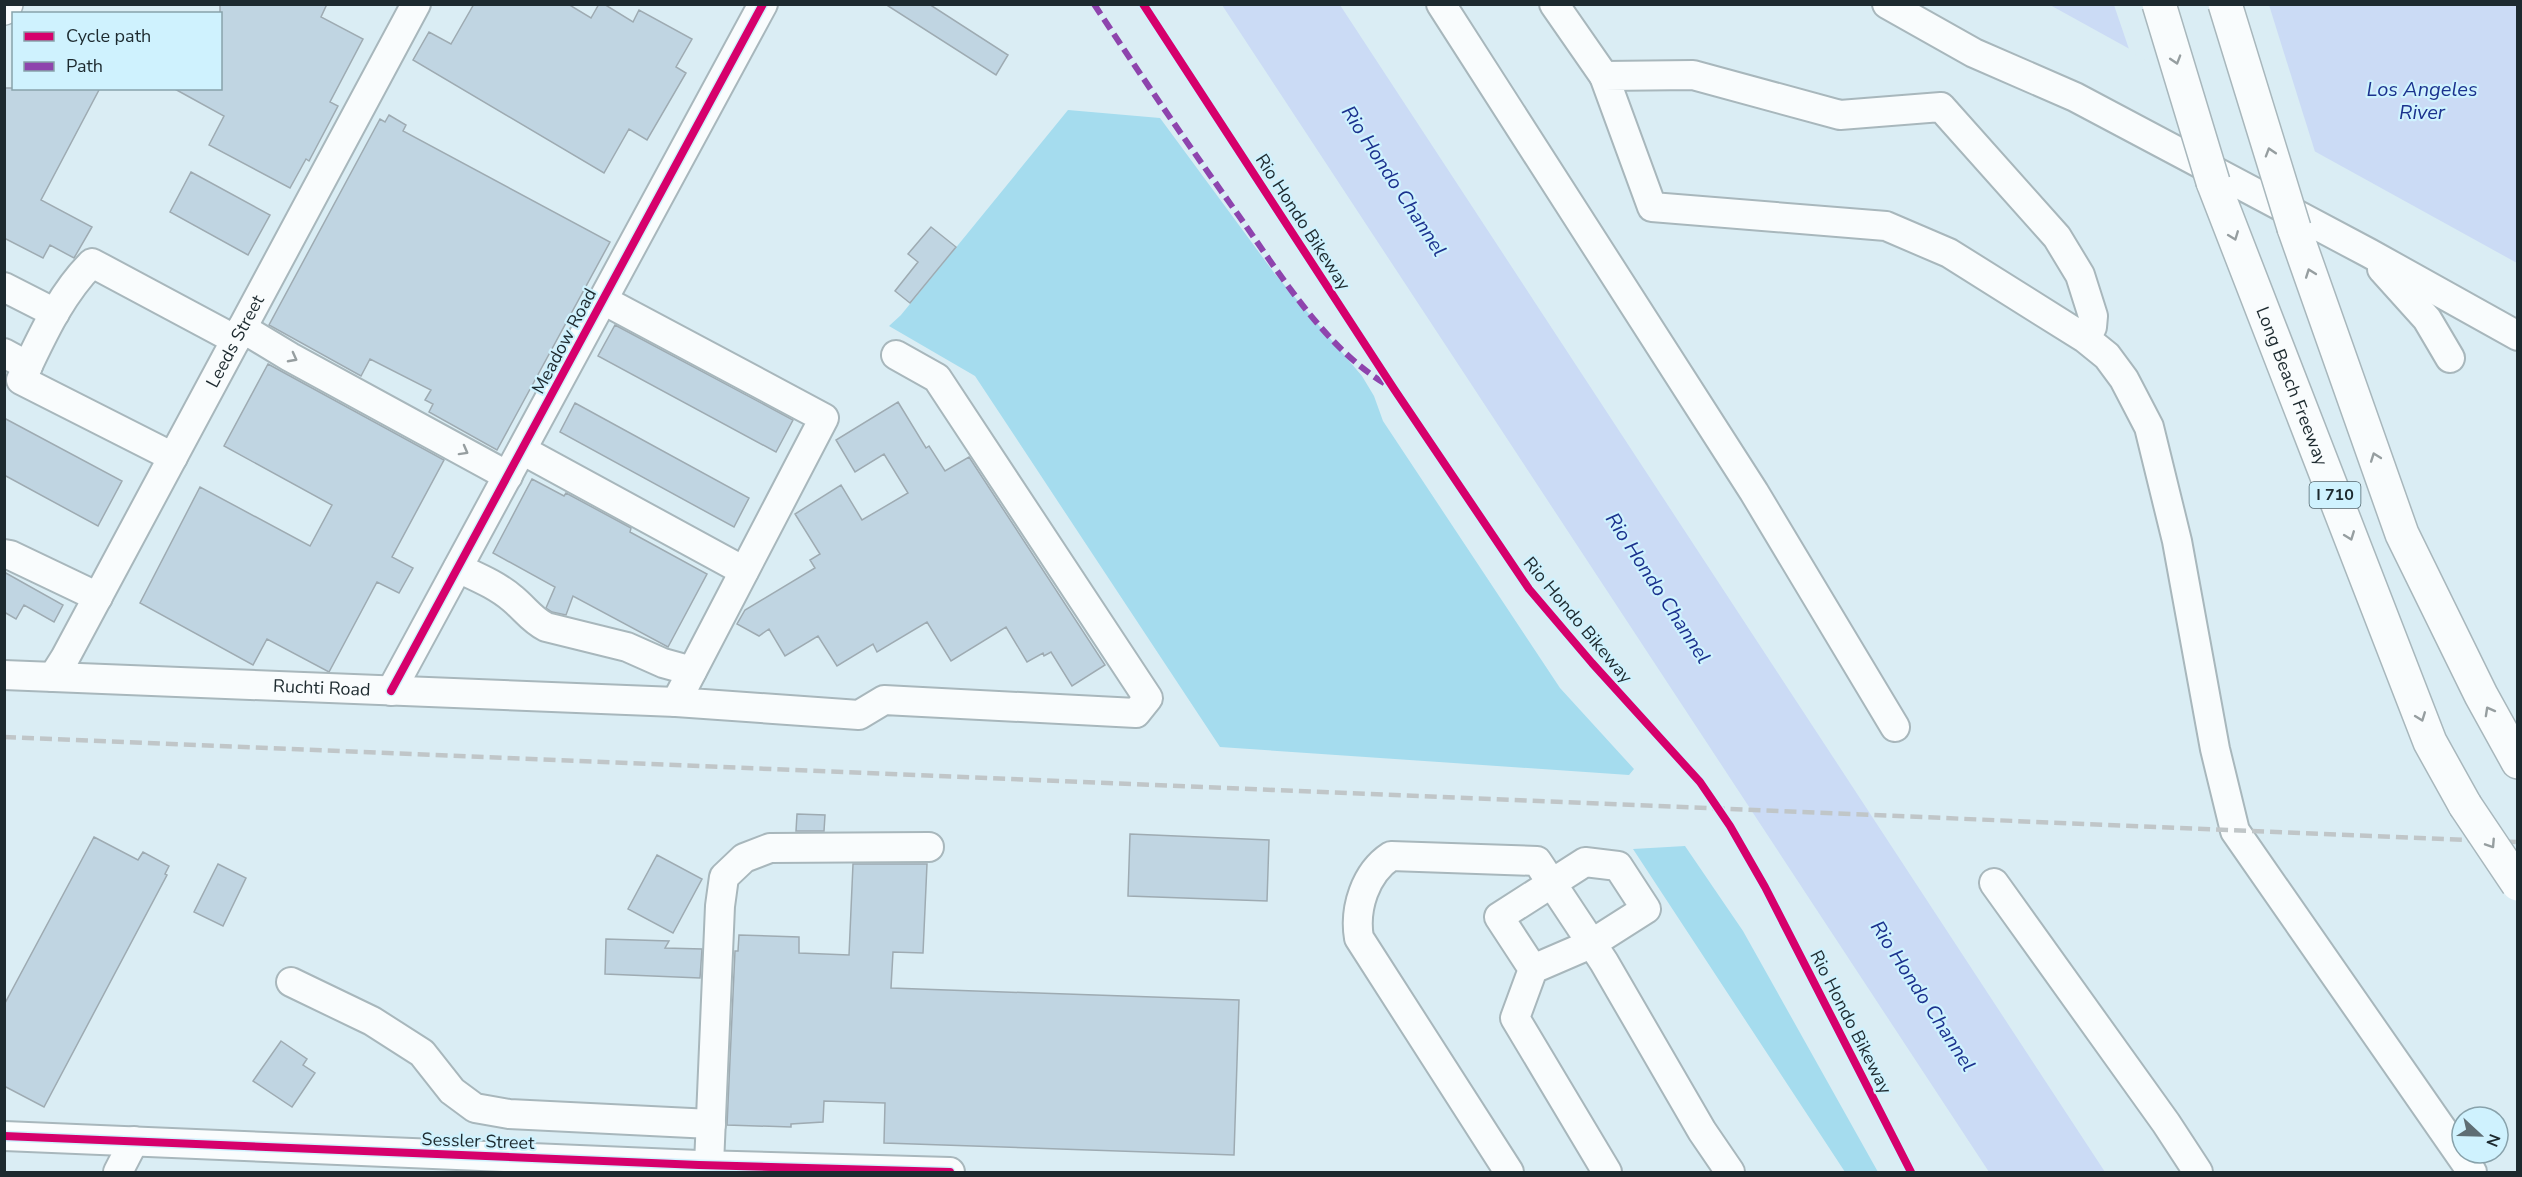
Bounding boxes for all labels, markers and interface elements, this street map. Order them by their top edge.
legend [12,12,222,90]
text: Cycle path [66,24,151,48]
text: Path [66,54,103,78]
one-way arrow [2169,55,2181,65]
water label: Los Angeles River [2366,76,2478,126]
water label: Rio Hondo Channel [1335,100,1453,262]
one-way arrow [2265,147,2277,158]
street label: Rio Hondo Bikeway [1250,149,1357,295]
one-way arrow [2227,230,2239,241]
one-way arrow [2304,268,2317,279]
street label: Meadow Road [526,284,602,398]
street label: Leeds Street [200,290,270,392]
street label: Long Beach Freeway [2251,303,2334,470]
one-way arrow [286,351,297,362]
one-way arrow [458,444,468,455]
one-way arrow [2369,452,2382,463]
road number: I 710 [2310,482,2360,508]
water label: Rio Hondo Channel [1599,507,1717,669]
one-way arrow [2343,529,2355,540]
street label: Rio Hondo Bikeway [1518,552,1638,689]
street label: Ruchti Road [272,674,371,702]
one-way arrow [2485,707,2496,717]
one-way arrow [2413,712,2426,722]
one-way arrow [2484,838,2495,849]
water label: Rio Hondo Channel [1864,915,1982,1077]
street label: Rio Hondo Bikeway [1804,946,1898,1099]
north arrow [2450,1105,2510,1165]
street label: Sessler Street [421,1127,536,1155]
text: N [2481,1131,2505,1150]

